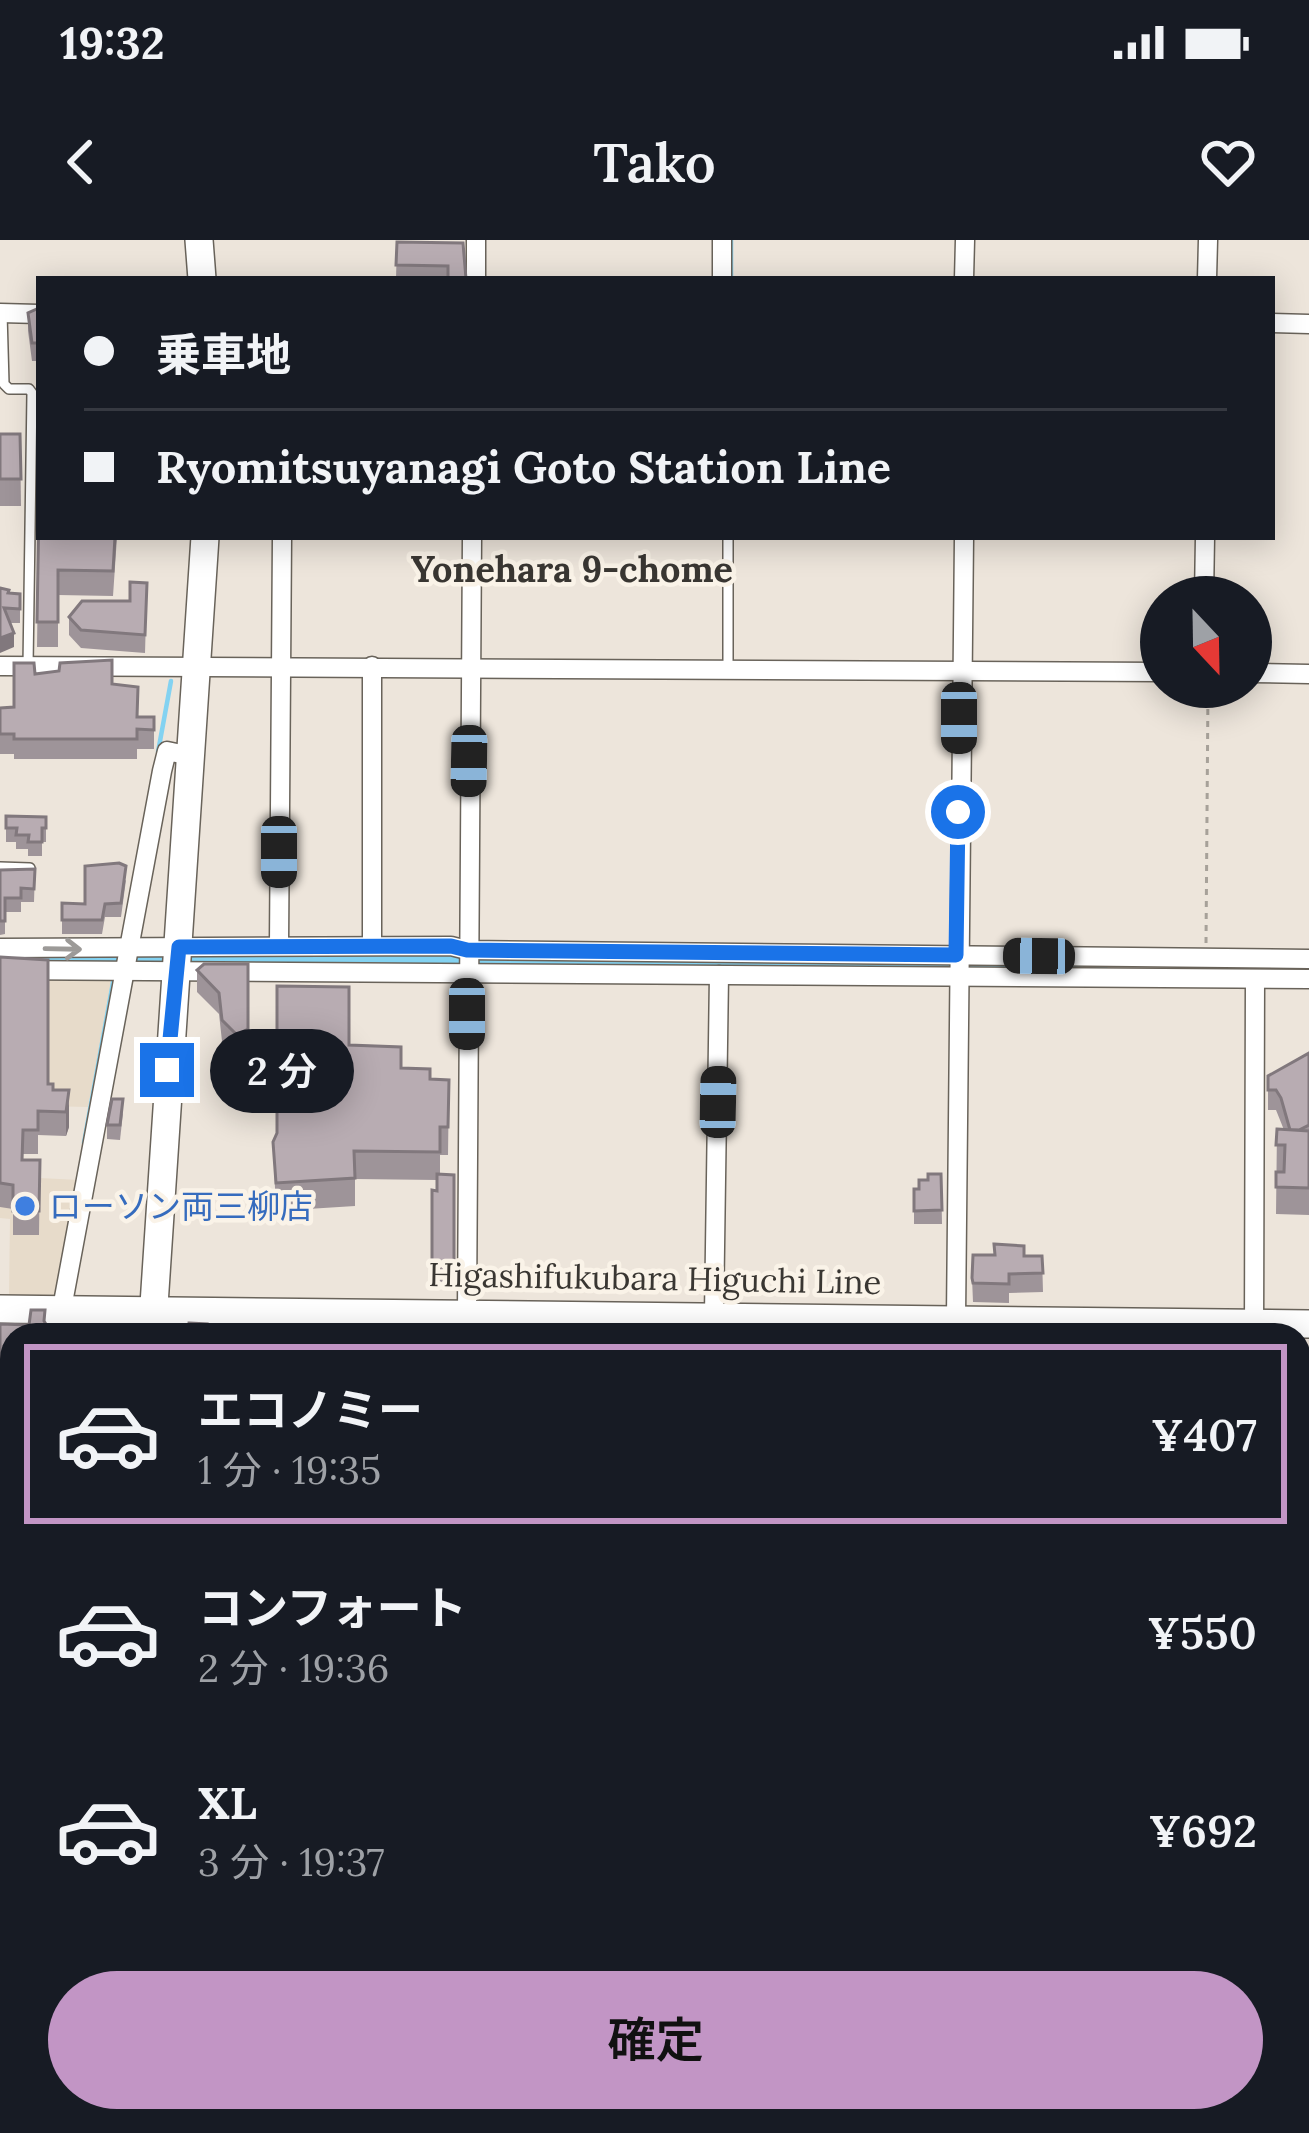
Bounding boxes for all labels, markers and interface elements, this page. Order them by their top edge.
text: 19:32 [60,14,165,71]
text: Tako [593,128,716,197]
icon: back [48,129,114,195]
icon: heart [1195,129,1261,195]
text: 乗車地 [156,326,291,383]
text: Ryomitsuyanagi Goto Station Line [156,438,891,495]
district label: Yonehara 9-chome [411,546,733,592]
north arrow [1140,576,1272,708]
map controls [1140,576,1272,708]
car [941,682,977,754]
car [450,725,488,797]
route start [931,785,985,839]
car [261,816,297,888]
one-way arrow [43,937,82,960]
car [1003,937,1075,975]
car [449,978,485,1050]
callout: 2 分 [209,1028,353,1112]
route end [140,1043,194,1097]
text: 2 分 [247,1046,317,1096]
car [699,1066,737,1138]
place label: ローソン両三柳店 [49,1185,313,1227]
marker: ローソン両三柳店 [12,1193,38,1219]
street label: Higashifukubara Higuchi Line [428,1253,882,1303]
icon: car [54,1380,162,1488]
text: エコノミー [198,1381,423,1438]
text: ¥407 [1151,1406,1257,1463]
text: 1 分 · 19:35 [198,1445,381,1495]
icon: car [54,1578,162,1686]
text: コンフォート [198,1579,467,1636]
text: ¥550 [1148,1604,1257,1661]
text: 2 分 · 19:36 [198,1643,389,1693]
text: XL [198,1774,257,1831]
icon: car [54,1776,162,1884]
text: ¥692 [1149,1802,1257,1859]
text: 3 分 · 19:37 [198,1837,385,1887]
button: 確定 [48,1971,1263,2109]

